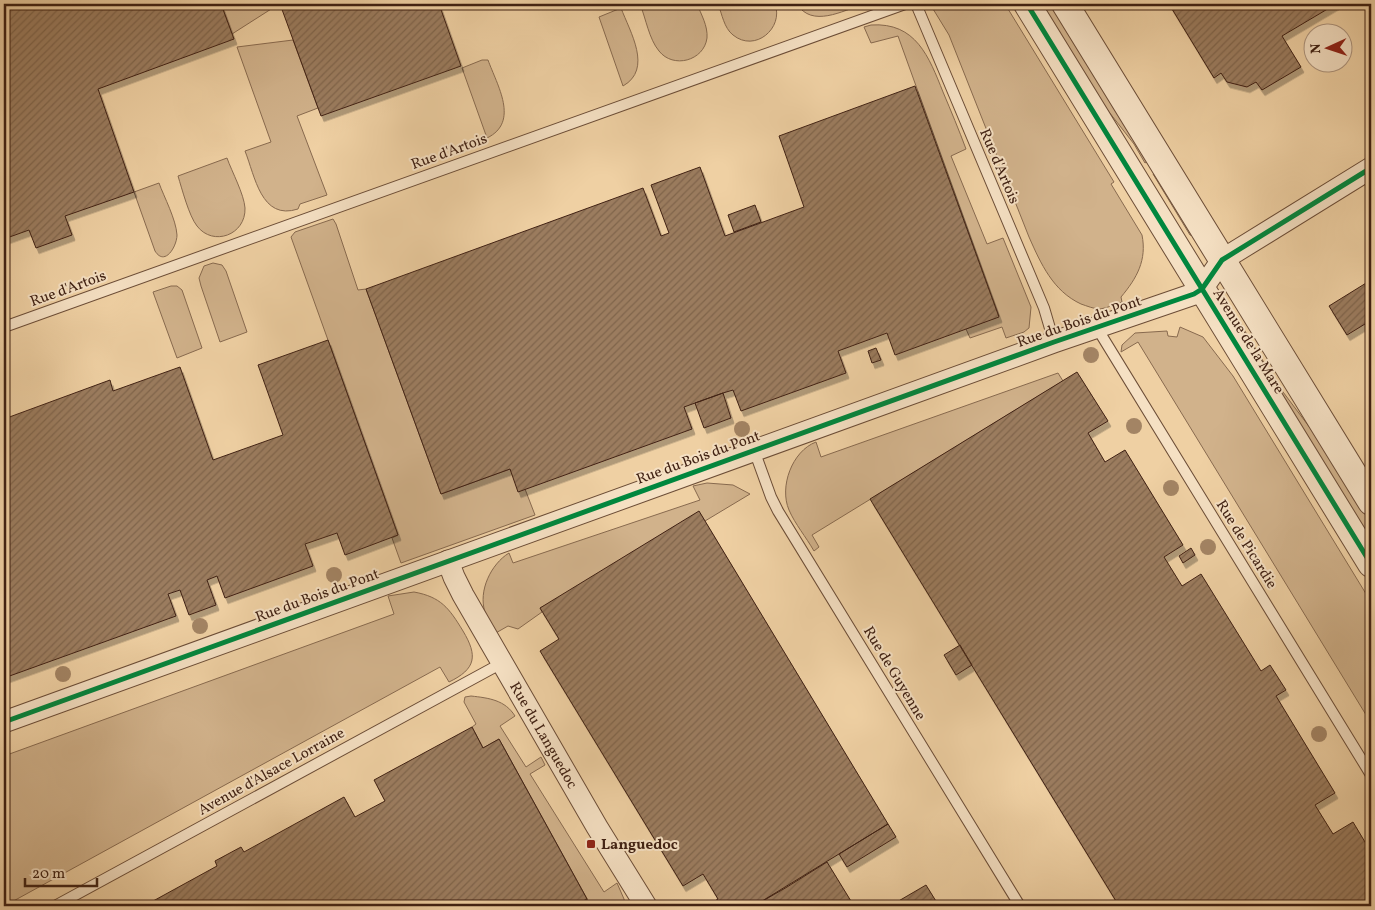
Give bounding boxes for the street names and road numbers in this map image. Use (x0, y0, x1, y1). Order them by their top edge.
street label: Rue d'Artois (973, 126, 1024, 207)
street label: Rue d'Artois (409, 129, 491, 176)
street label: Rue d'Artois (28, 266, 110, 313)
street label: Avenue de la Mare (1207, 285, 1289, 398)
street label: Rue du Bois du Pont (1014, 291, 1145, 354)
street label: Rue du Bois du Pont (634, 426, 763, 491)
street label: Rue de Picardie (1210, 496, 1281, 593)
street label: Rue du Bois du Pont (253, 564, 382, 629)
street label: Rue de Guyenne (857, 623, 930, 725)
street label: Rue du Languedoc (503, 679, 582, 793)
street label: Avenue d'Alsace Lorraine (195, 723, 349, 821)

